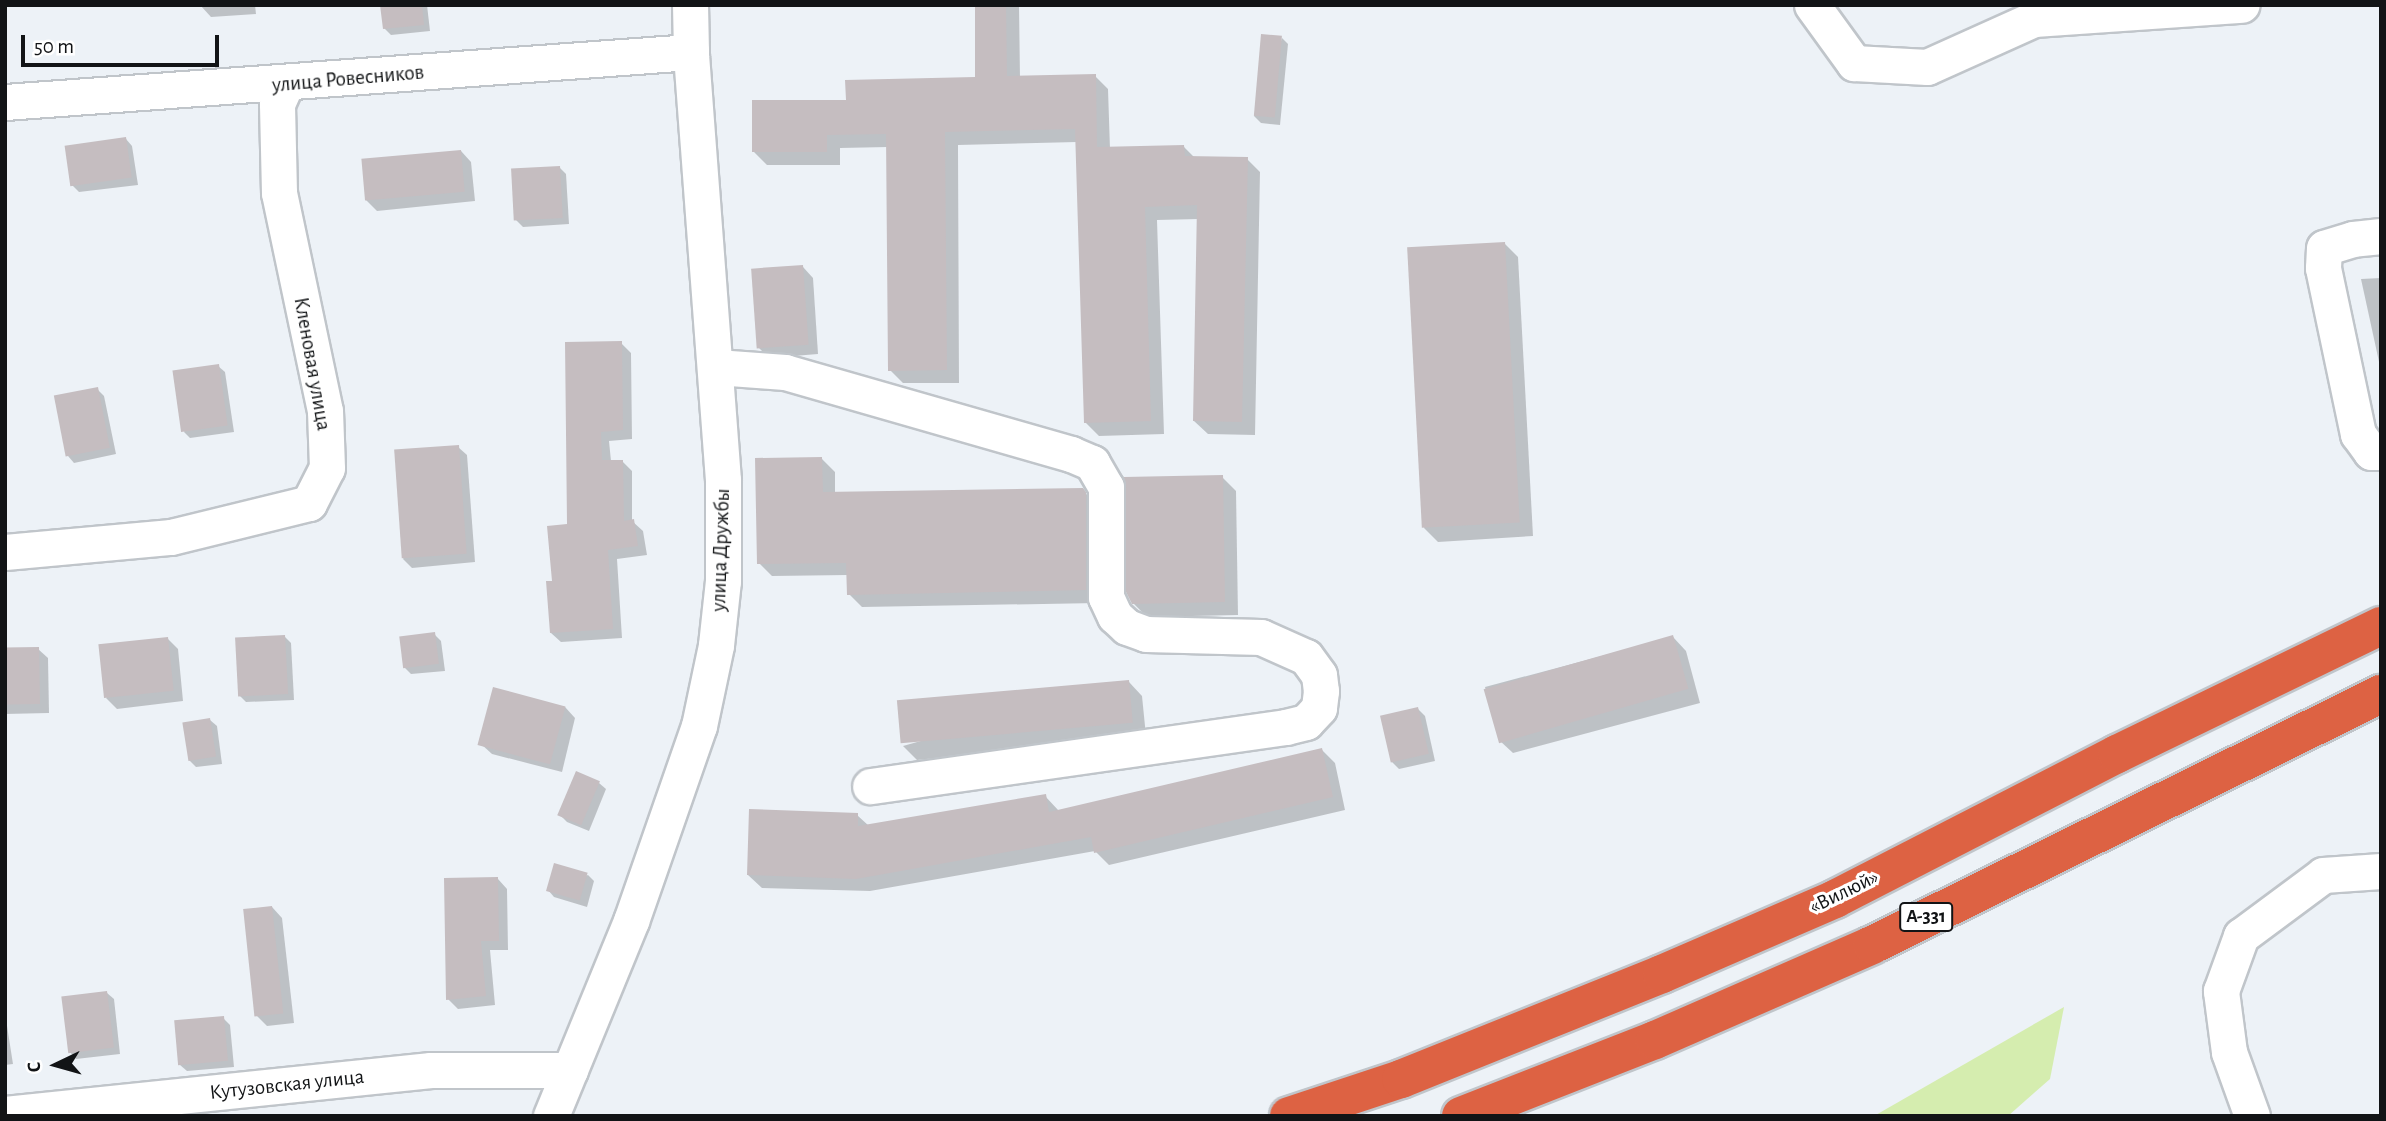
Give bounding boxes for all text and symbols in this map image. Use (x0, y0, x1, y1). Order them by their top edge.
scale bar (24, 21, 222, 65)
text: 50 m (34, 36, 74, 57)
street label: улица Ровесников (271, 60, 425, 98)
street label: Кленовая улица (288, 295, 336, 433)
street label: улица Дружбы (706, 488, 736, 612)
street label: «Вилюй» (1805, 864, 1883, 920)
road number: А-331 (1898, 902, 1954, 932)
north arrow (21, 1030, 91, 1100)
text: С (25, 1061, 45, 1073)
street label: Кутузовская улица (208, 1064, 366, 1106)

